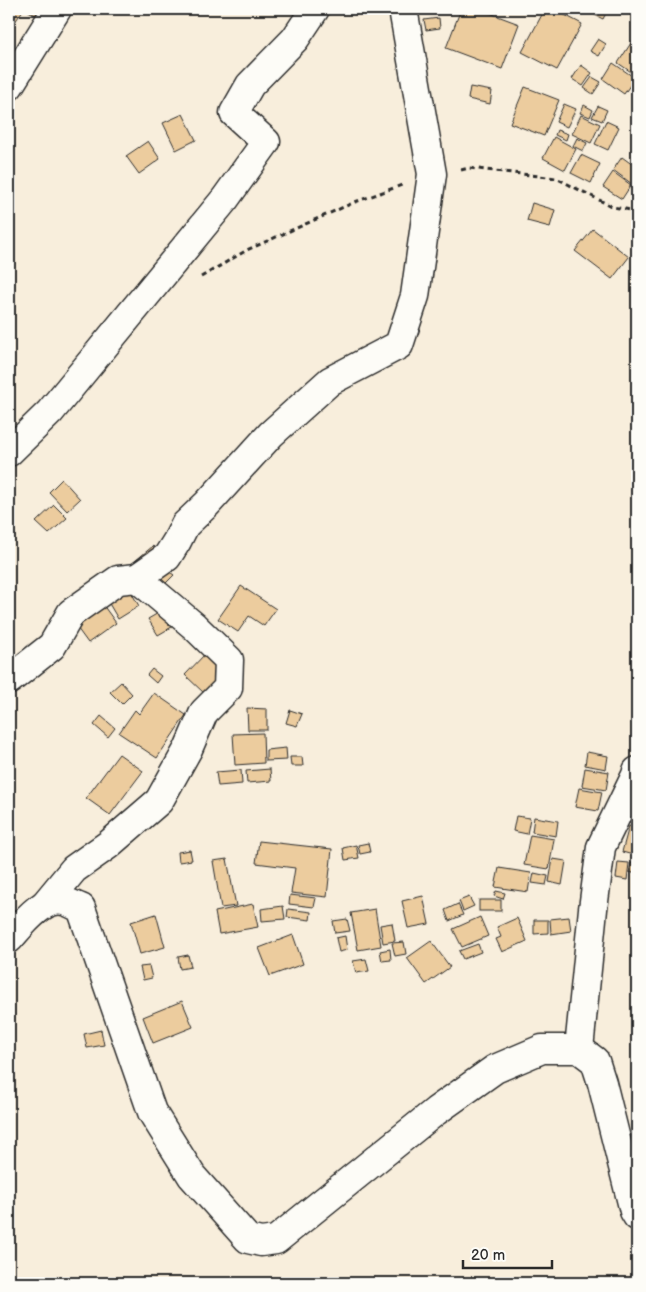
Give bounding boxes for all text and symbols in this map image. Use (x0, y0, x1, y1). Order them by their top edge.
scale bar (463, 1237, 552, 1269)
text: 20 m (471, 1246, 505, 1265)

